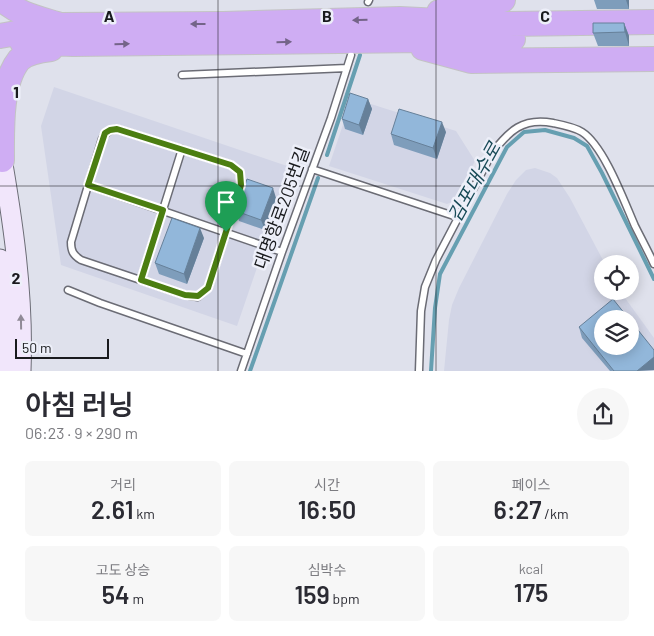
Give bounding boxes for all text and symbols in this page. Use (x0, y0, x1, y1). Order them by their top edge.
text: A (104, 6, 115, 25)
text: B (322, 6, 332, 25)
text: C (540, 6, 550, 25)
one-way arrow (352, 16, 368, 24)
one-way arrow (190, 20, 206, 28)
one-way arrow (276, 38, 292, 46)
one-way arrow (114, 40, 130, 48)
text: 1 (13, 82, 19, 101)
water label: 김포대수로 (442, 137, 506, 226)
street label: 대명항로205번길 (249, 144, 313, 272)
pin (205, 181, 247, 232)
icon: arrive (212, 188, 240, 216)
map controls (594, 255, 639, 355)
button: locate (594, 255, 639, 300)
text: 2 (12, 268, 21, 287)
button: layers (594, 310, 639, 355)
one-way arrow (16, 314, 24, 330)
scale bar (15, 336, 109, 359)
text: 50 m (22, 339, 51, 356)
text: 아침 러닝 (25, 387, 134, 421)
button: share (577, 388, 629, 440)
text: 06:23 · 9 × 290 m (25, 423, 138, 442)
text: 거리 (110, 476, 136, 493)
text: 시간 (314, 476, 340, 493)
text: 페이스 (512, 476, 550, 493)
text: 2.61 (91, 494, 133, 524)
text: 16:50 (298, 494, 356, 524)
text: 6:27 (493, 494, 542, 524)
text: km (133, 505, 155, 522)
text: /km (542, 505, 569, 522)
text: kcal (519, 560, 543, 577)
text: 고도 상승 (96, 561, 150, 578)
text: 심박수 (308, 561, 346, 578)
text: 175 (514, 577, 548, 607)
text: 54 (102, 579, 130, 609)
text: 159 (294, 579, 330, 609)
text: m (130, 590, 144, 607)
text: bpm (330, 590, 360, 607)

